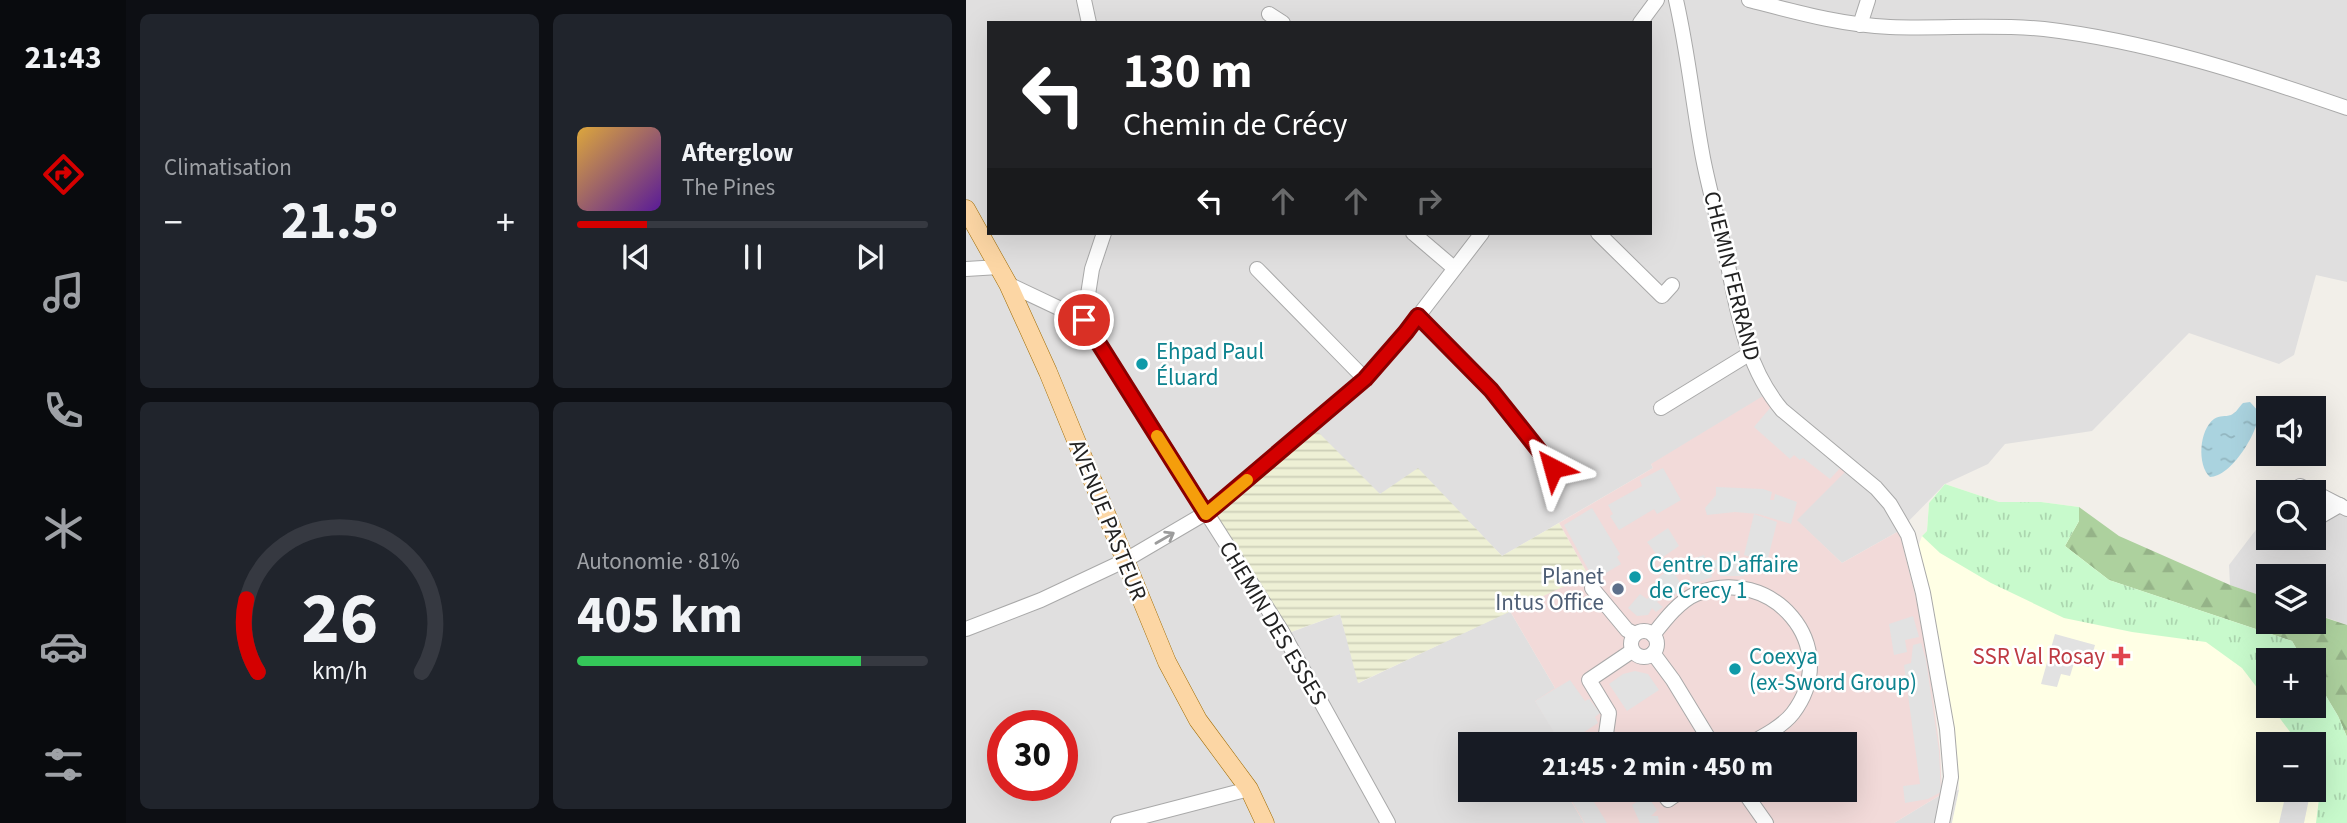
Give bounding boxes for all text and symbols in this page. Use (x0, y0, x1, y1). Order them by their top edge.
text: 21:43 (24, 35, 102, 81)
text: 130 m (1123, 37, 1252, 107)
icon: left (1008, 49, 1099, 140)
text: Chemin de Crécy (1123, 102, 1348, 148)
text: Afterglow (682, 134, 793, 171)
icon: directions (39, 150, 88, 199)
text: Climatisation (164, 151, 292, 184)
text: The Pines (682, 171, 775, 204)
icon: left (1191, 182, 1229, 220)
icon: ahead (1264, 182, 1302, 220)
icon: ahead (1337, 182, 1375, 220)
icon: right (1410, 182, 1448, 220)
text: 21.5° (281, 185, 398, 259)
street label: CHEMIN FERRAND (1695, 188, 1769, 364)
text: − (164, 196, 183, 250)
text: + (496, 196, 515, 250)
icon: previous (617, 238, 655, 276)
icon: pause (734, 238, 772, 276)
icon: next (851, 238, 889, 276)
icon: music (39, 268, 88, 317)
pin (1054, 290, 1114, 350)
icon: arrive (1065, 301, 1103, 339)
place label: Ehpad Paul Éluard (1156, 335, 1264, 394)
marker: Ehpad Paul Éluard (1134, 356, 1150, 372)
icon: phone (39, 386, 88, 435)
map controls (2256, 396, 2326, 802)
button: sound (2256, 396, 2326, 466)
position arrow (1516, 431, 1590, 505)
street label: AVENUE PASTEUR (1061, 434, 1155, 606)
button: search (2256, 480, 2326, 550)
icon: climate (39, 504, 88, 553)
one-way arrow (1155, 530, 1175, 544)
street label: CHEMIN DES ESSES (1211, 535, 1335, 711)
text: Autonomie · 81% (577, 545, 740, 578)
place label: Centre D'affaire de Crecy 1 (1649, 548, 1798, 607)
place label: Planet Intus Office (1495, 560, 1604, 619)
button: layers (2256, 564, 2326, 634)
text: 26 (301, 567, 378, 671)
marker: Centre D'affaire de Crecy 1 (1627, 569, 1643, 585)
text: 405 km (577, 579, 743, 653)
marker: Planet Intus Office (1610, 581, 1626, 597)
icon: car (39, 622, 88, 671)
place label: Coexya (ex-Sword Group) (1749, 640, 1917, 699)
place label: SSR Val Rosay (1972, 640, 2105, 673)
marker: SSR Val Rosay (2111, 646, 2131, 666)
button: + (2256, 648, 2326, 718)
text: km/h (312, 652, 367, 688)
marker: Coexya (ex-Sword Group) (1727, 661, 1743, 677)
speed limit sign: 30 (987, 710, 1078, 801)
button: − (2256, 732, 2326, 802)
icon: filters (39, 740, 88, 789)
text: 21:45 · 2 min · 450 m (1542, 748, 1773, 785)

